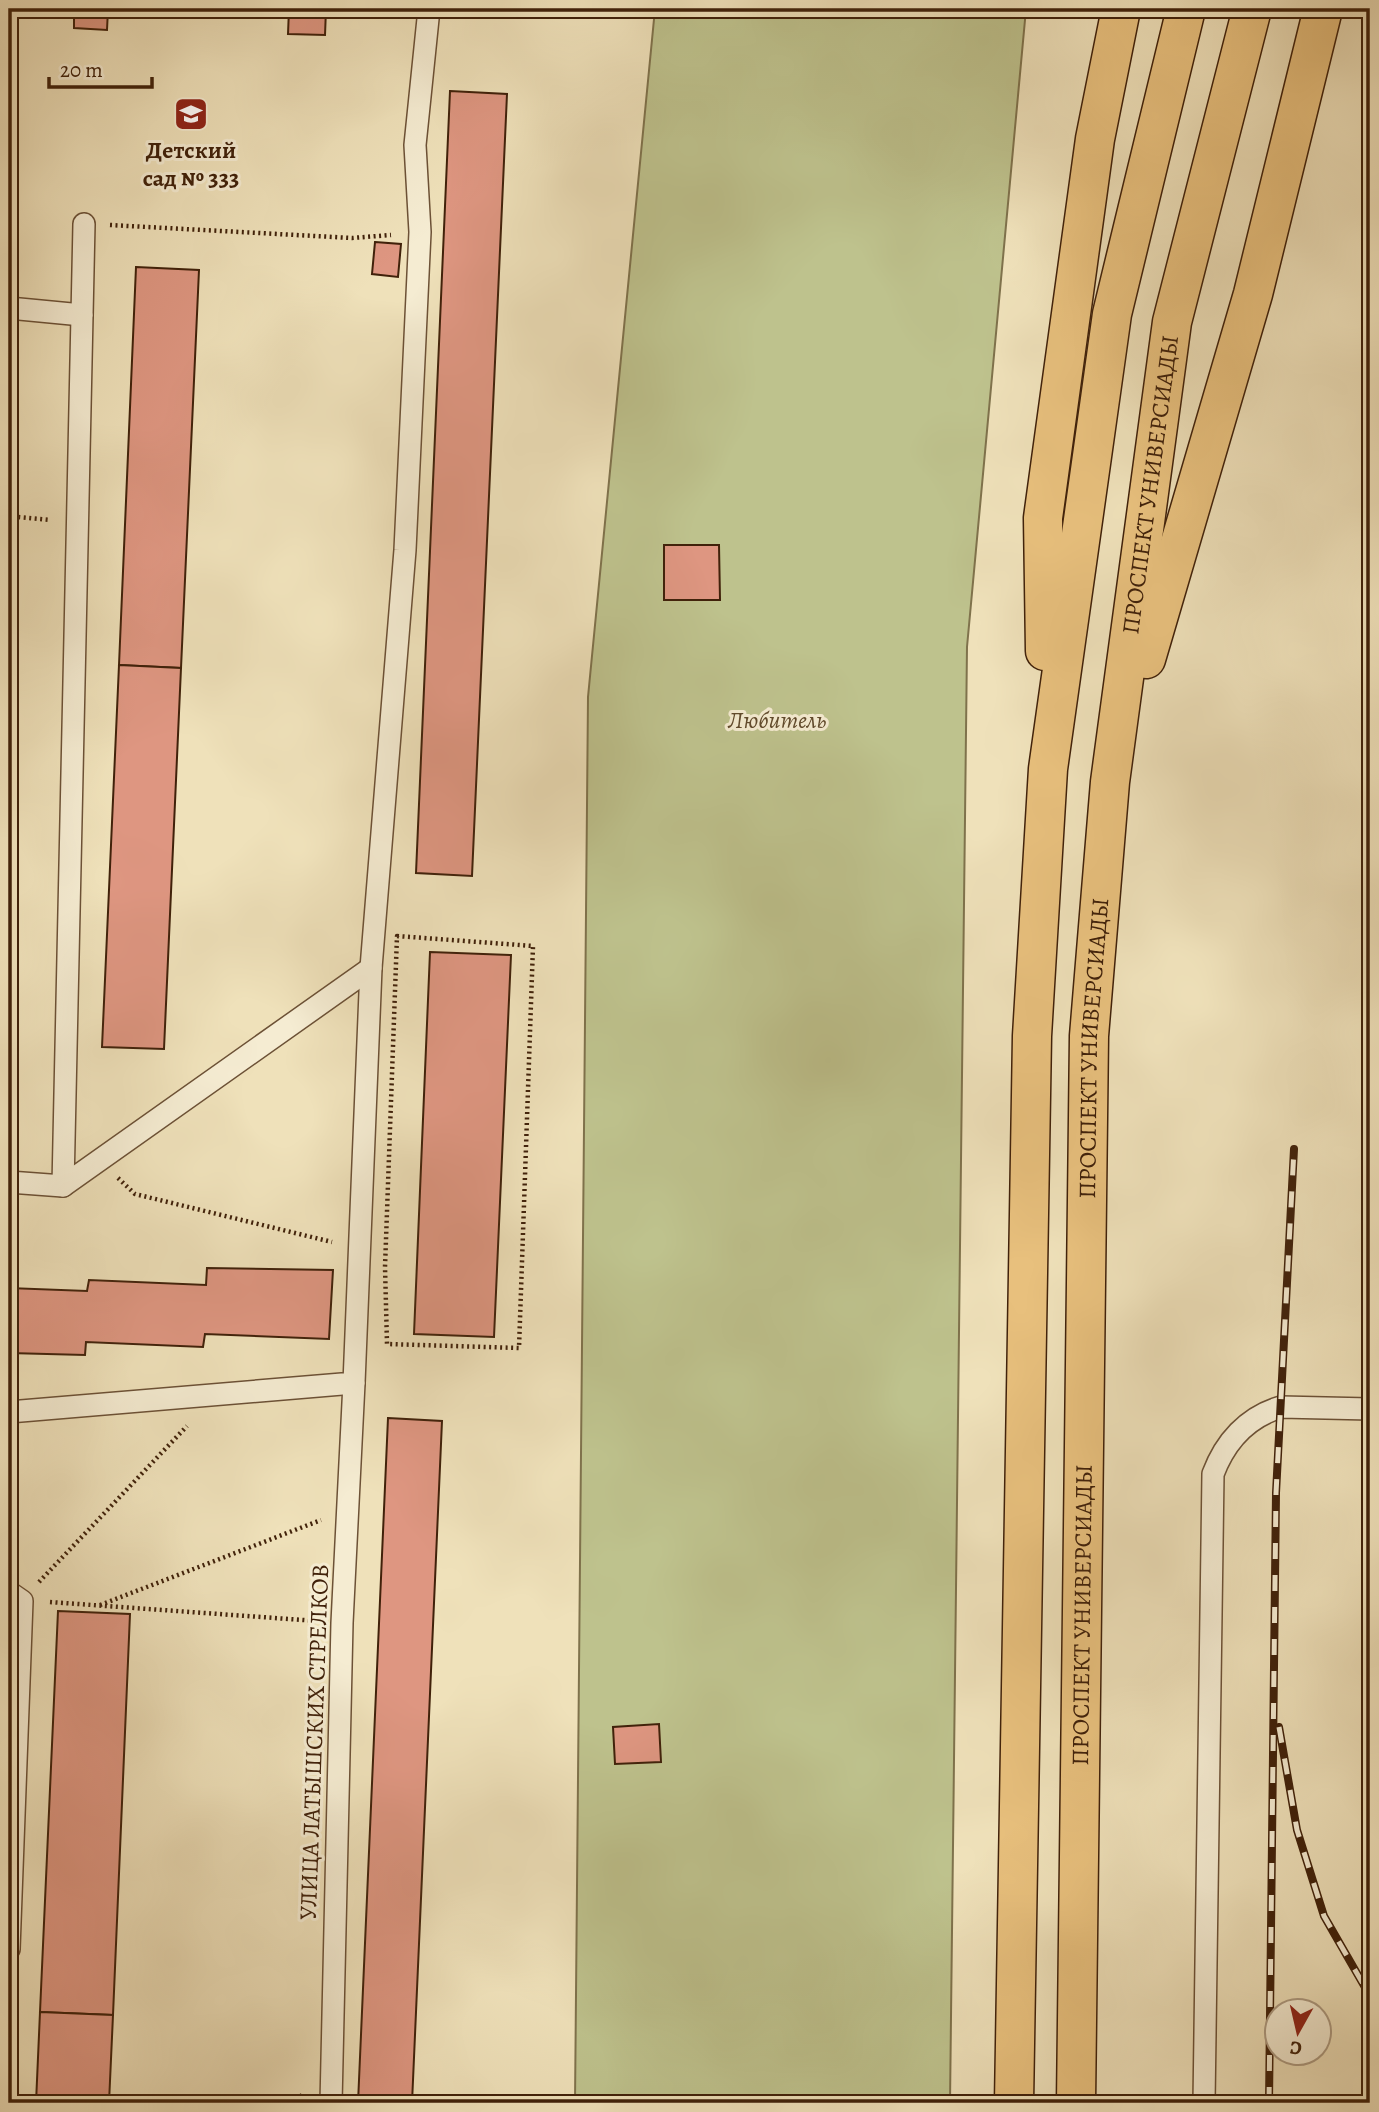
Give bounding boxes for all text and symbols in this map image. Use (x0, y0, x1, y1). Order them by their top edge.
scale bar (49, 46, 152, 90)
text: 20 m (60, 56, 103, 84)
school or university icon: Детский сад № 333 (172, 95, 210, 133)
place label: Детский сад № 333 (143, 134, 239, 194)
street label: ПРОСПЕКТ УНИВЕРСИАДЫ (1114, 333, 1186, 636)
park label: Любитель (727, 704, 826, 736)
street label: ПРОСПЕКТ УНИВЕРСИАДЫ (1071, 897, 1116, 1199)
street label: ПРОСПЕКТ УНИВЕРСИАДЫ (1064, 1464, 1100, 1766)
street label: УЛИЦА ЛАТЫШСКИХ СТРЕЛКОВ (292, 1564, 336, 1920)
north arrow (1264, 1996, 1334, 2066)
text: С (1288, 2034, 1303, 2062)

